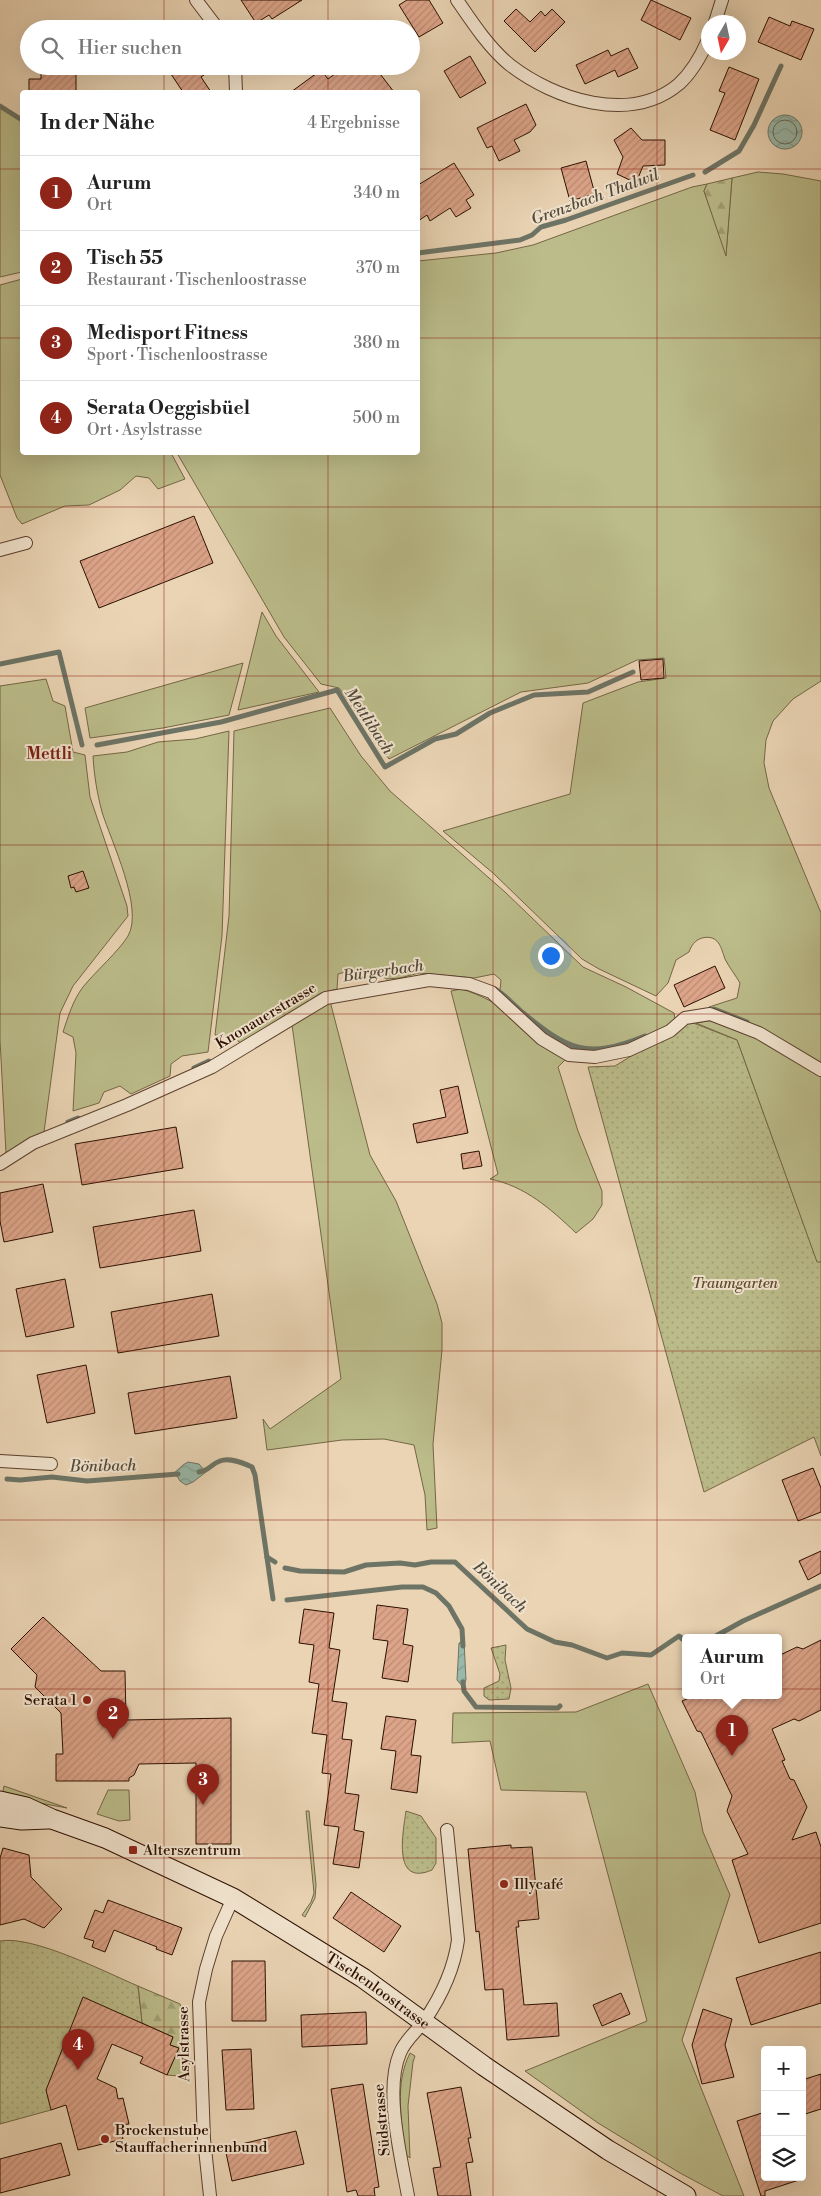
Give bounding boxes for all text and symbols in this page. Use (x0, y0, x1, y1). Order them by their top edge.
north arrow (701, 15, 746, 60)
search box (20, 20, 420, 75)
icon: search (38, 34, 66, 62)
text: Hier suchen (78, 36, 182, 60)
text: In der Nähe (40, 110, 155, 136)
text: 4 Ergebnisse (307, 113, 400, 133)
water label: Grenzbach Thalwil (528, 164, 663, 229)
text: Aurum (87, 171, 151, 195)
text: 1 (52, 183, 60, 203)
text: 340 m (353, 183, 400, 203)
text: Ort (87, 195, 113, 215)
text: Tisch 55 (87, 246, 163, 270)
text: 2 (51, 258, 61, 278)
text: 370 m (356, 258, 400, 278)
text: Restaurant · Tischenloostrasse (87, 270, 307, 290)
text: Medisport Fitness (87, 321, 248, 345)
text: 3 (51, 333, 61, 353)
text: 380 m (353, 333, 400, 353)
text: Sport · Tischenloostrasse (87, 345, 268, 365)
text: Serata Oeggisbüel (87, 396, 250, 420)
text: 4 (51, 408, 61, 428)
text: 500 m (353, 408, 400, 428)
text: Ort · Asylstrasse (87, 420, 202, 440)
water label: Mettlibach (340, 684, 398, 758)
district label: Mettli (26, 744, 72, 764)
your location (538, 943, 564, 969)
water label: Bürgerbach (340, 955, 425, 987)
street label: Knonauerstrasse (212, 978, 320, 1054)
park label: Traumgarten (692, 1274, 779, 1293)
water label: Bönibach (69, 1455, 137, 1477)
water label: Bönibach (468, 1556, 531, 1617)
popup (682, 1634, 782, 1699)
text: Aurum (700, 1645, 764, 1669)
text: Ort (700, 1669, 725, 1689)
place label: Serata 1 (24, 1691, 78, 1710)
marker: Serata 1 (81, 1694, 93, 1706)
pin: 2 (97, 1698, 129, 1739)
pin: 1 (716, 1715, 748, 1756)
pin: 3 (187, 1764, 219, 1805)
place label: Alterszentrum (142, 1841, 241, 1860)
marker: Alterszentrum (127, 1844, 139, 1856)
place label: Illycafé (514, 1875, 563, 1894)
marker: Illycafé (498, 1878, 510, 1890)
street label: Tischenloostrasse (322, 1948, 434, 2033)
street label: Asylstrasse (174, 2006, 194, 2083)
pin: 4 (62, 2029, 94, 2070)
map controls (761, 2046, 806, 2181)
button: + (761, 2046, 806, 2091)
street label: Südstrasse (369, 2083, 395, 2157)
button: − (761, 2091, 806, 2136)
place label: Brockenstube Stauffacherinnenbund (114, 2121, 268, 2157)
marker: Brockenstube Stauffacherinnenbund (99, 2133, 111, 2145)
button: layers (761, 2136, 806, 2181)

